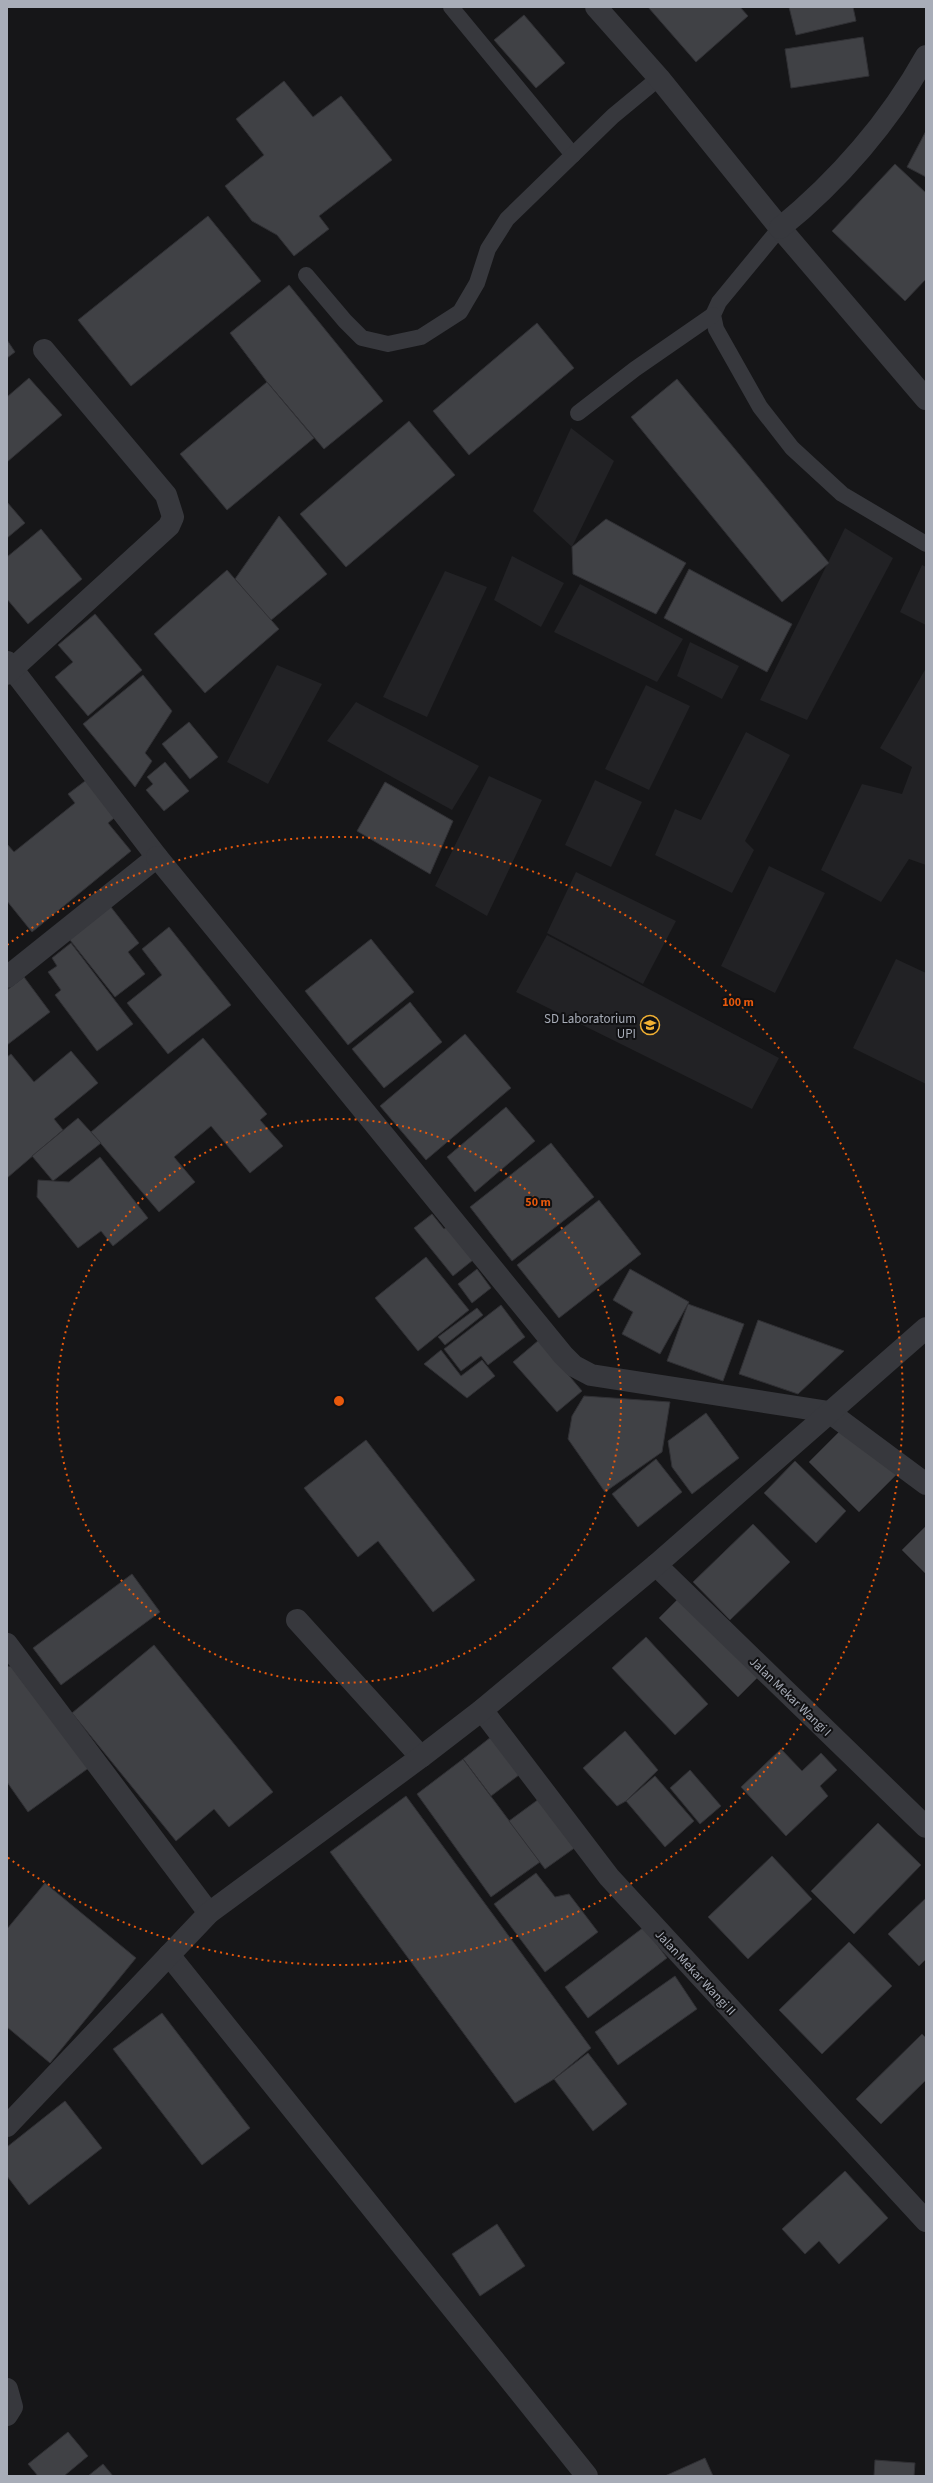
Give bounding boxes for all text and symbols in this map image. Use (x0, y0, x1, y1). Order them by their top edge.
text: 100 m (722, 994, 754, 1011)
place label: SD Laboratorium UPI (544, 1010, 636, 1043)
school or university icon: SD Laboratorium UPI (639, 1014, 661, 1036)
text: 50 m (525, 1194, 551, 1211)
centre of rings (332, 1394, 346, 1408)
street label: Jalan Mekar Wangi I (745, 1653, 835, 1741)
street label: Jalan Mekar Wangi II (651, 1926, 740, 2019)

